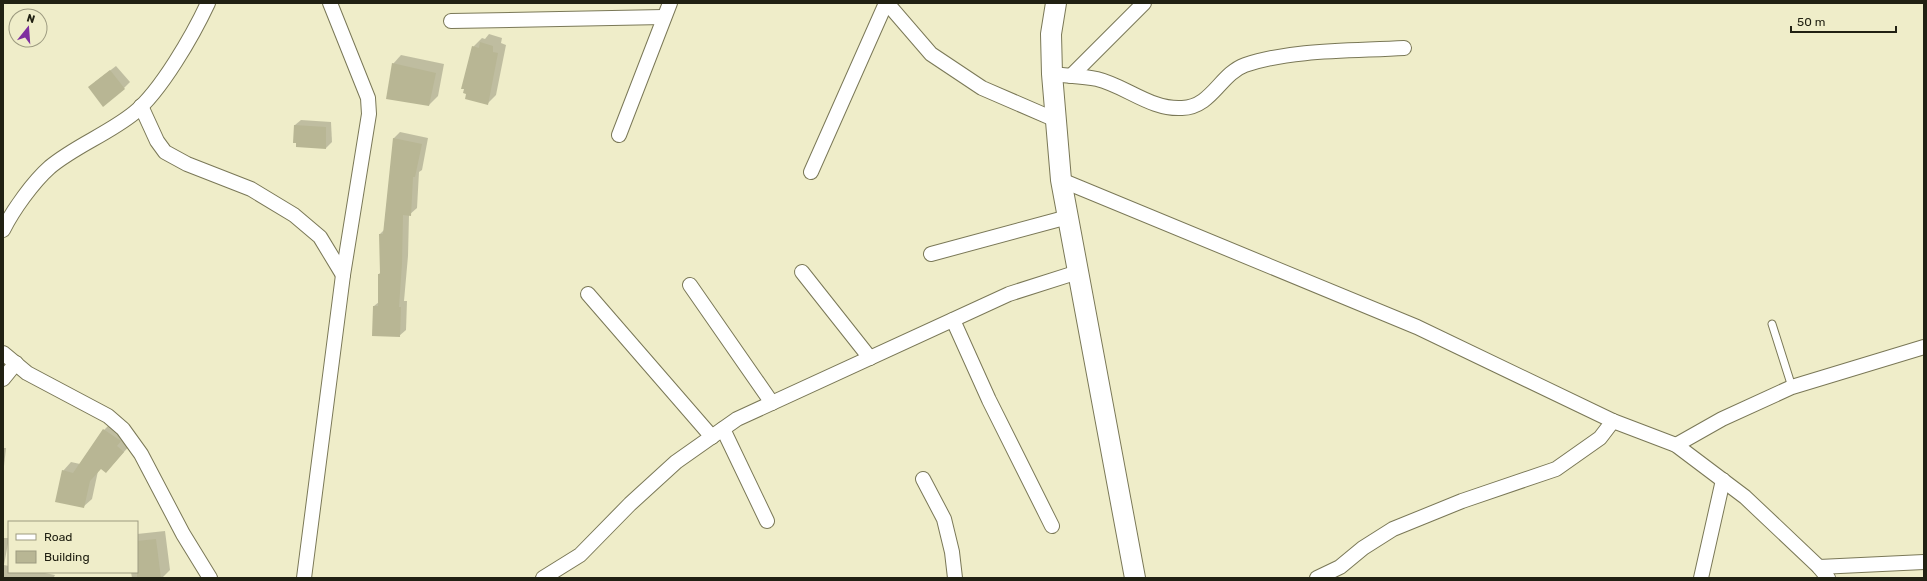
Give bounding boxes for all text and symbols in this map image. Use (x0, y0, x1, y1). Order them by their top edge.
north arrow (8, 8, 48, 48)
scale bar (1791, 8, 1896, 34)
text: N (25, 12, 37, 26)
text: 50 m (1797, 15, 1825, 29)
legend (8, 521, 138, 573)
text: Road (44, 530, 72, 544)
text: Building (44, 550, 90, 564)

